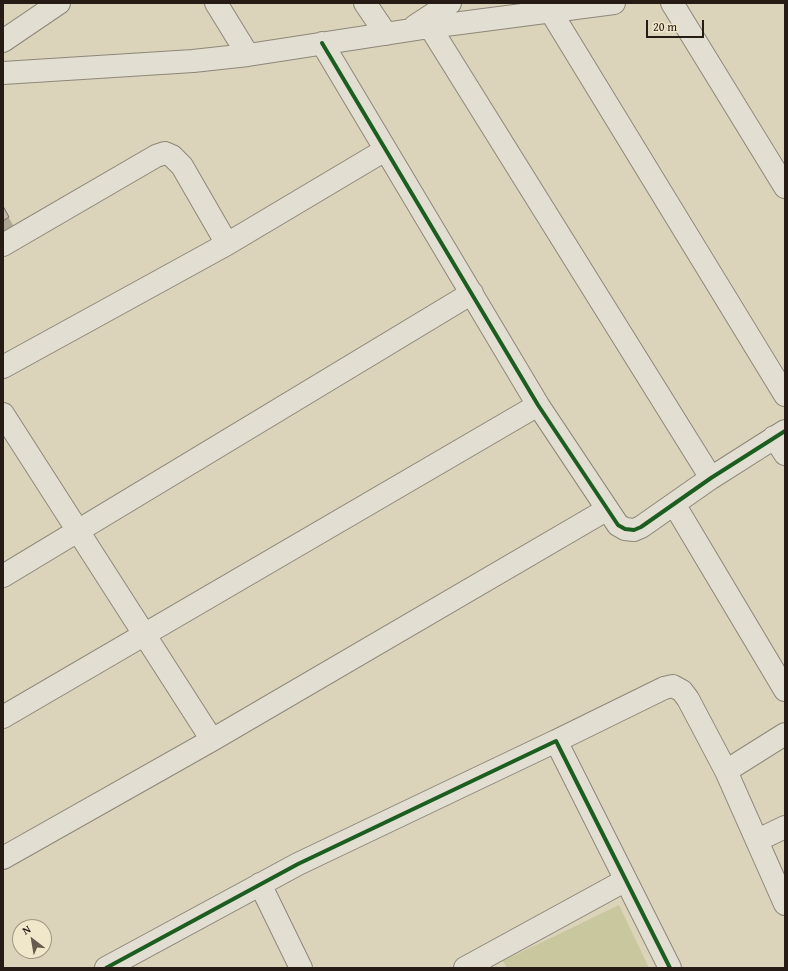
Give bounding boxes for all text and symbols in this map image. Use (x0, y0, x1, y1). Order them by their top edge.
scale bar (648, 12, 706, 38)
text: 20 m (653, 18, 677, 35)
north arrow (12, 919, 52, 959)
text: N (19, 921, 34, 938)

